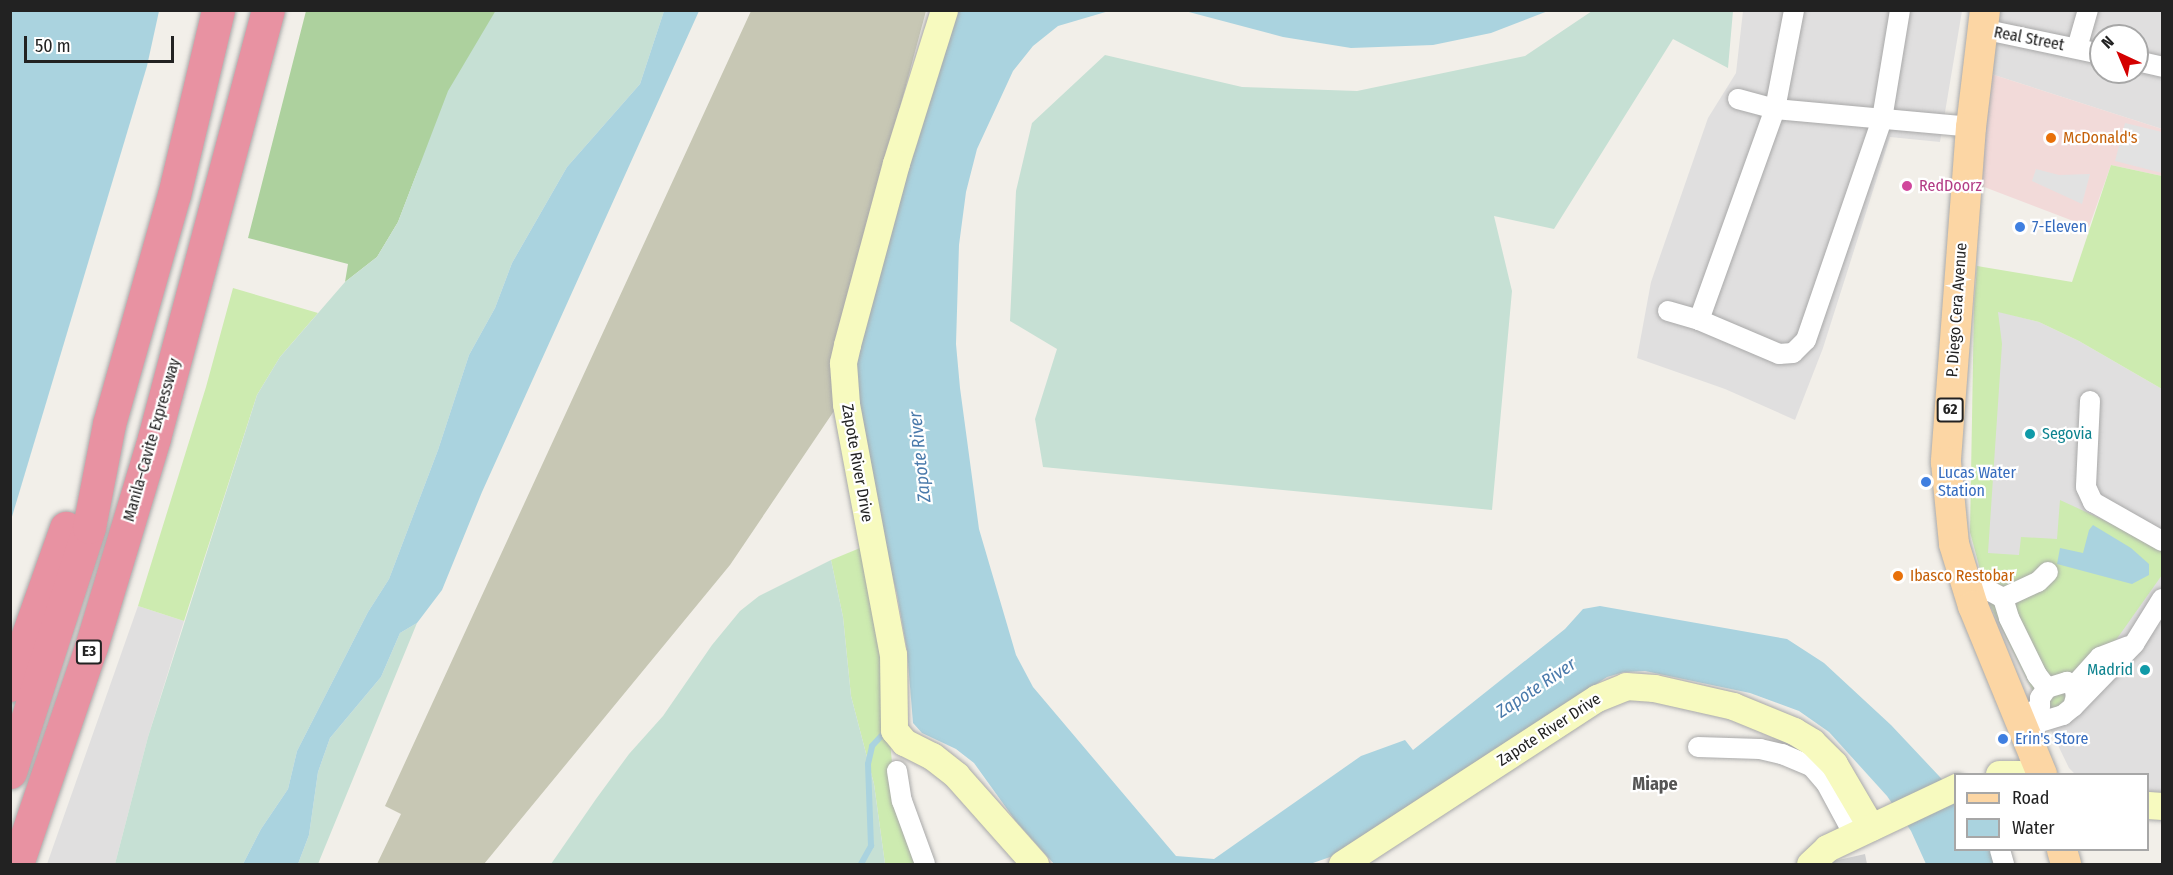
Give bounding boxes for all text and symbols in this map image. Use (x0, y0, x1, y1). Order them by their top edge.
street label: Real Street (1992, 23, 2066, 55)
scale bar (27, 24, 177, 62)
north arrow (2089, 24, 2149, 84)
text: N (2097, 32, 2118, 52)
text: 50 m (35, 35, 71, 57)
place label: McDonald's (2063, 128, 2138, 148)
marker: McDonald's (2044, 131, 2058, 145)
place label: RedDoorz (1919, 176, 1982, 196)
marker: RedDoorz (1900, 179, 1914, 193)
place label: 7-Eleven (2032, 217, 2087, 237)
marker: 7-Eleven (2013, 220, 2027, 234)
street label: P. Diego Cera Avenue (1943, 242, 1971, 378)
street label: Manila–Cavite Expressway (119, 356, 185, 524)
road number: 62 (1936, 398, 1964, 422)
street label: Zapote River Drive (837, 402, 877, 524)
water label: Zapote River (904, 410, 936, 504)
place label: Segovia (2042, 424, 2092, 444)
marker: Segovia (2023, 427, 2037, 441)
place label: Lucas Water Station (1938, 463, 2016, 501)
marker: Lucas Water Station (1919, 475, 1933, 489)
place label: Ibasco Restobar (1910, 566, 2014, 586)
marker: Ibasco Restobar (1891, 569, 1905, 583)
road number: E3 (76, 640, 103, 664)
water label: Zapote River (1492, 653, 1580, 723)
place label: Madrid (2087, 660, 2133, 680)
marker: Madrid (2138, 663, 2152, 677)
street label: Zapote River Drive (1494, 689, 1604, 771)
place label: Erin's Store (2015, 729, 2088, 749)
marker: Erin's Store (1996, 732, 2010, 746)
district label: Miape (1632, 773, 1678, 795)
legend (1954, 773, 2149, 851)
text: Road (2012, 787, 2049, 809)
text: Water (2012, 817, 2055, 839)

